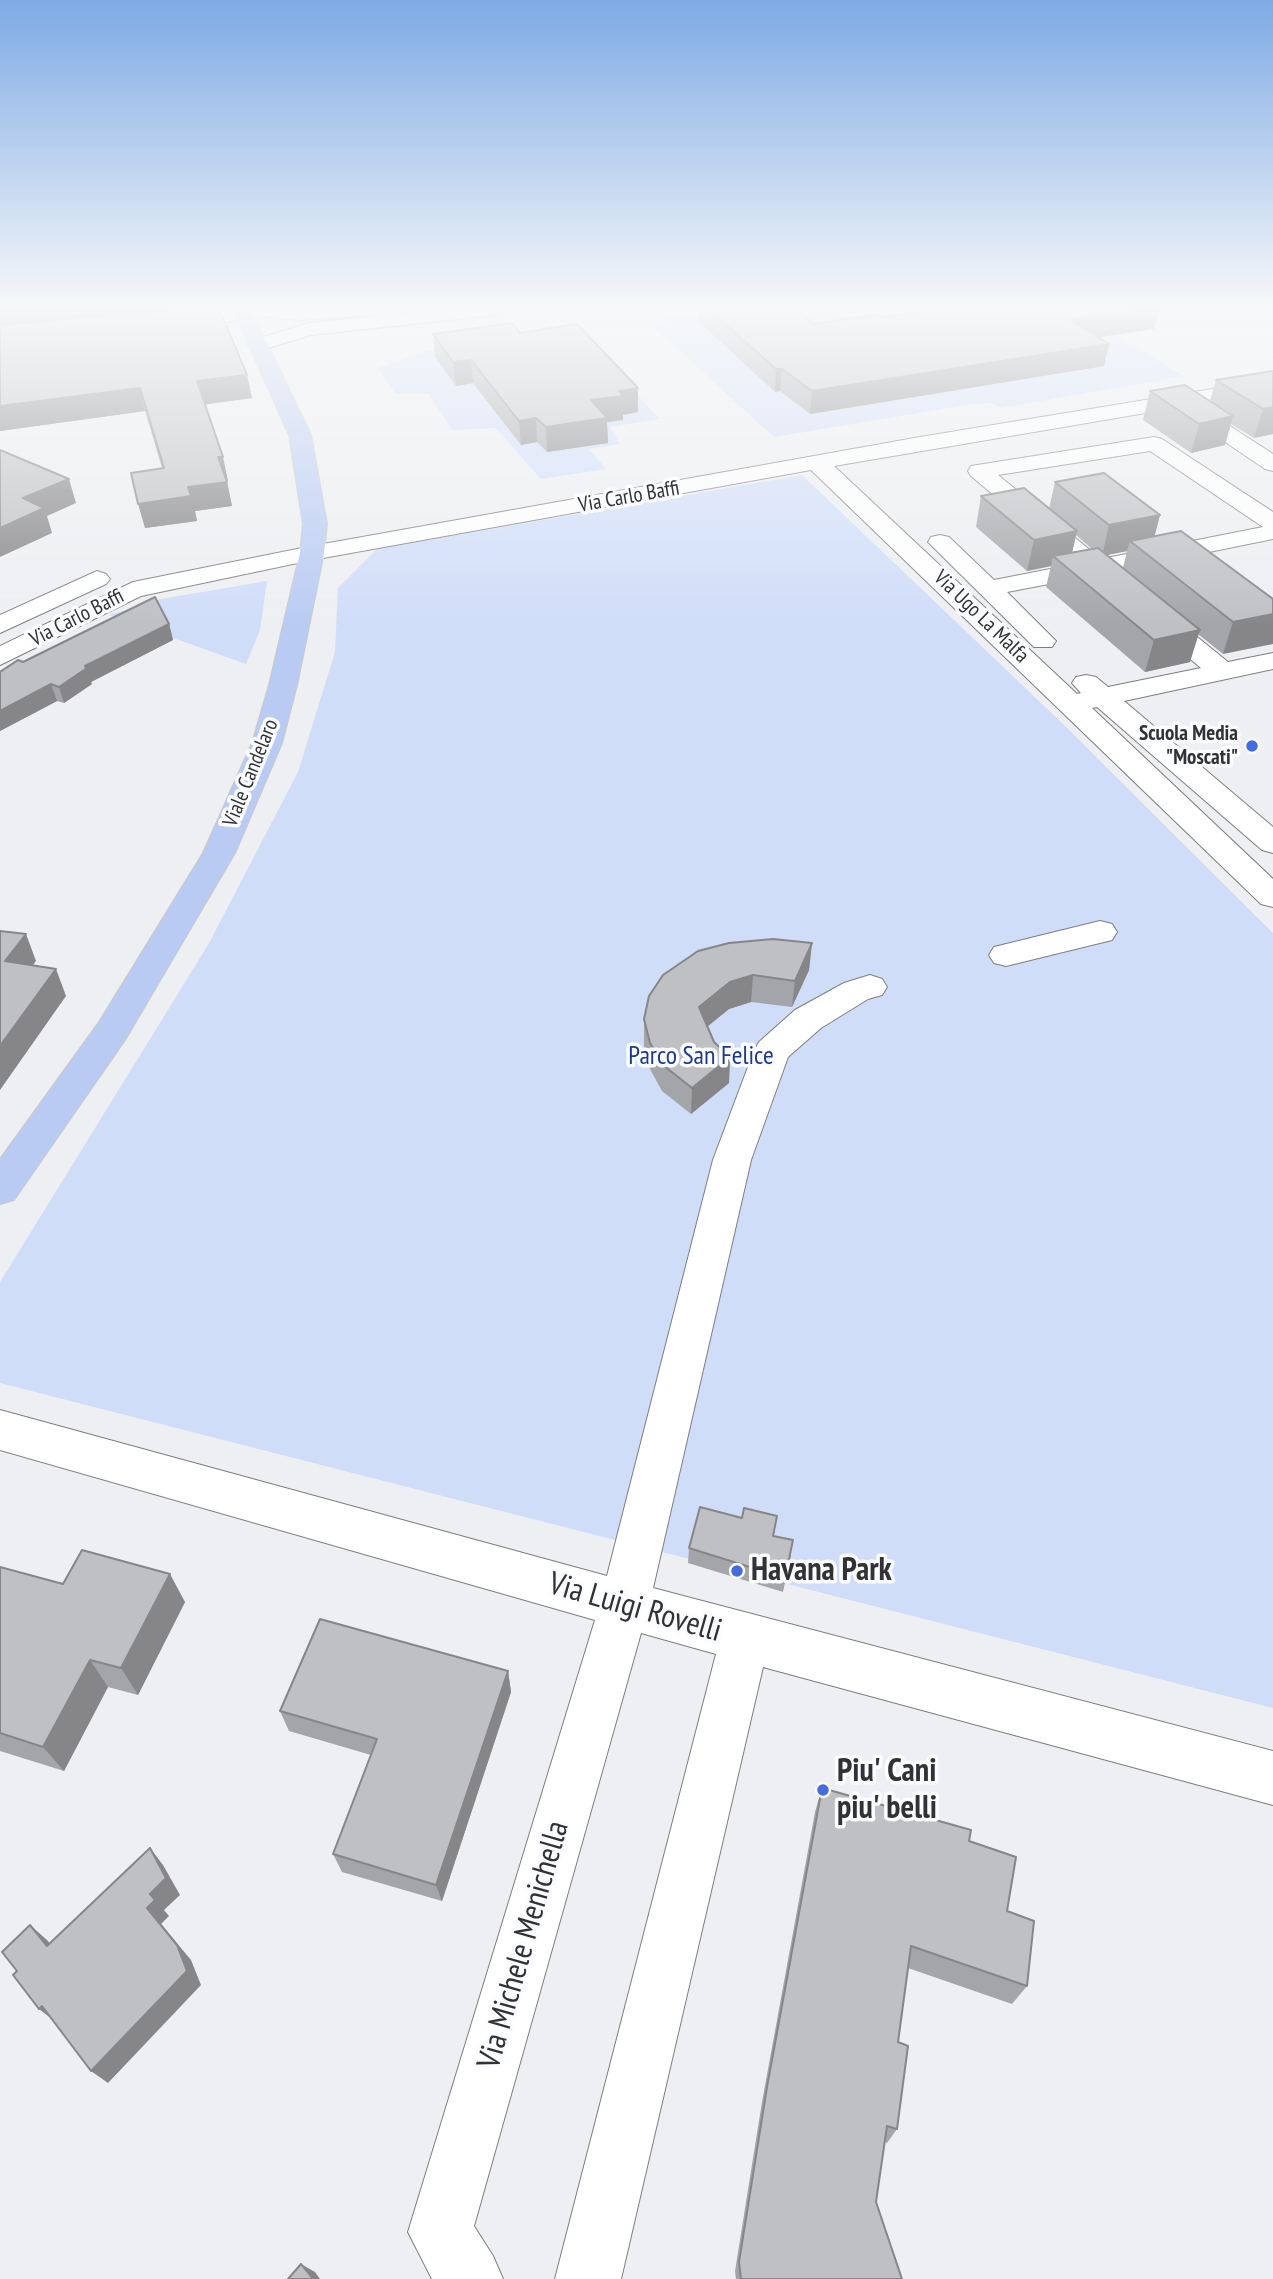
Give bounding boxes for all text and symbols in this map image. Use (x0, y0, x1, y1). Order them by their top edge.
street label: Via Carlo Baffi (577, 476, 681, 518)
street label: Via Ugo La Malfa (928, 565, 1034, 669)
street label: Via Carlo Baffi (26, 584, 128, 652)
street label: Viale Candelaro (218, 716, 284, 830)
place label: Scuola Media "Moscati" (1139, 721, 1238, 771)
marker: Scuola Media "Moscati" (1244, 738, 1260, 754)
park label: Parco San Felice (628, 1041, 774, 1073)
place label: Havana Park (751, 1552, 892, 1590)
marker: Havana Park (729, 1563, 745, 1579)
street label: Via Luigi Rovelli (544, 1565, 726, 1651)
place label: Piu' Cani piu' belli (837, 1753, 937, 1828)
marker: Piu' Cani piu' belli (815, 1782, 831, 1798)
street label: Via Michele Menichella (470, 1817, 578, 2073)

